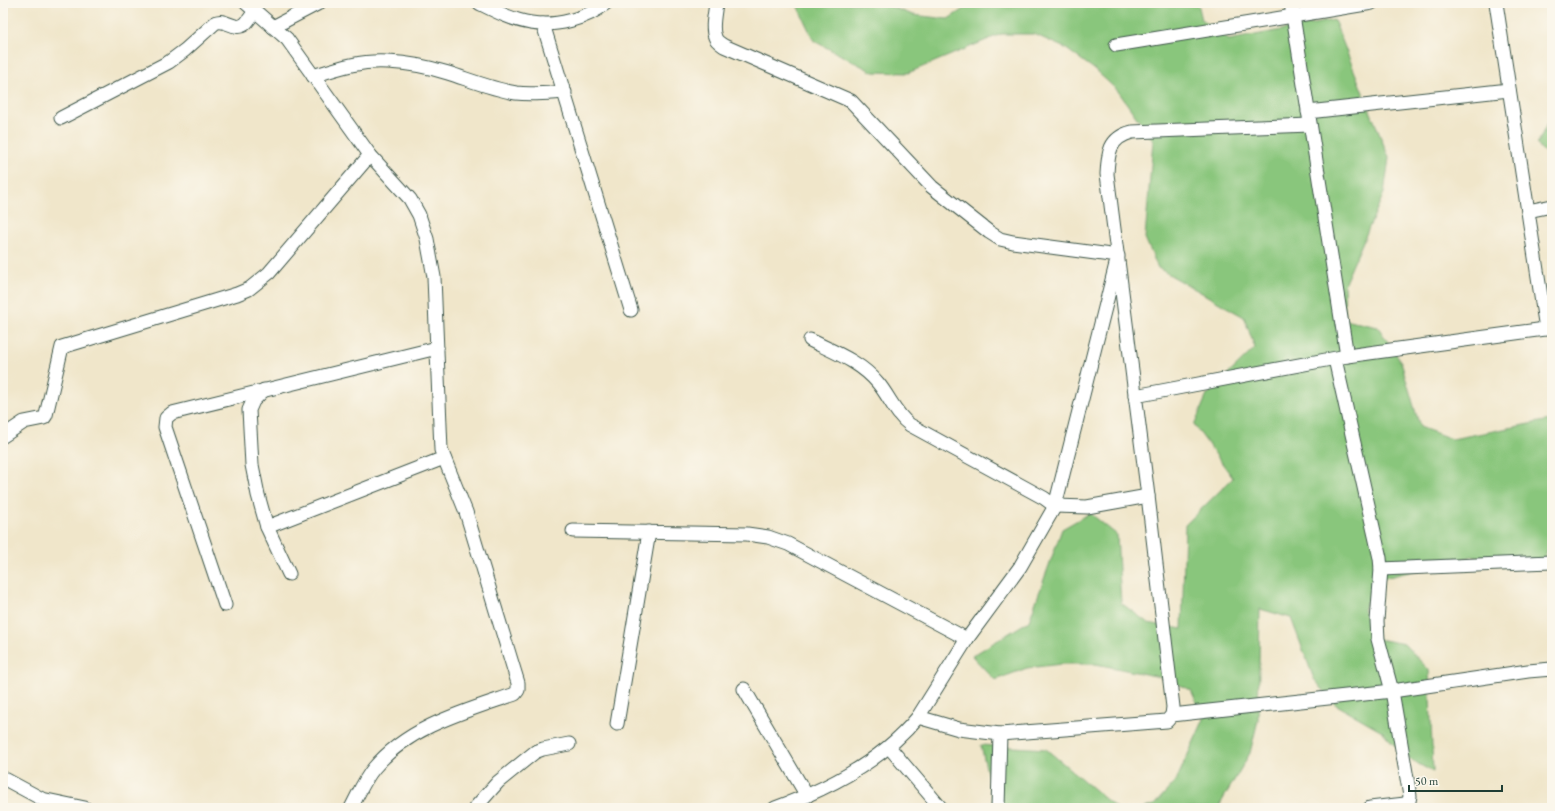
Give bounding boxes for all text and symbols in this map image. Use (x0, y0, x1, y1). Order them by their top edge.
scale bar (1409, 767, 1502, 793)
text: 50 m (1415, 773, 1439, 789)

